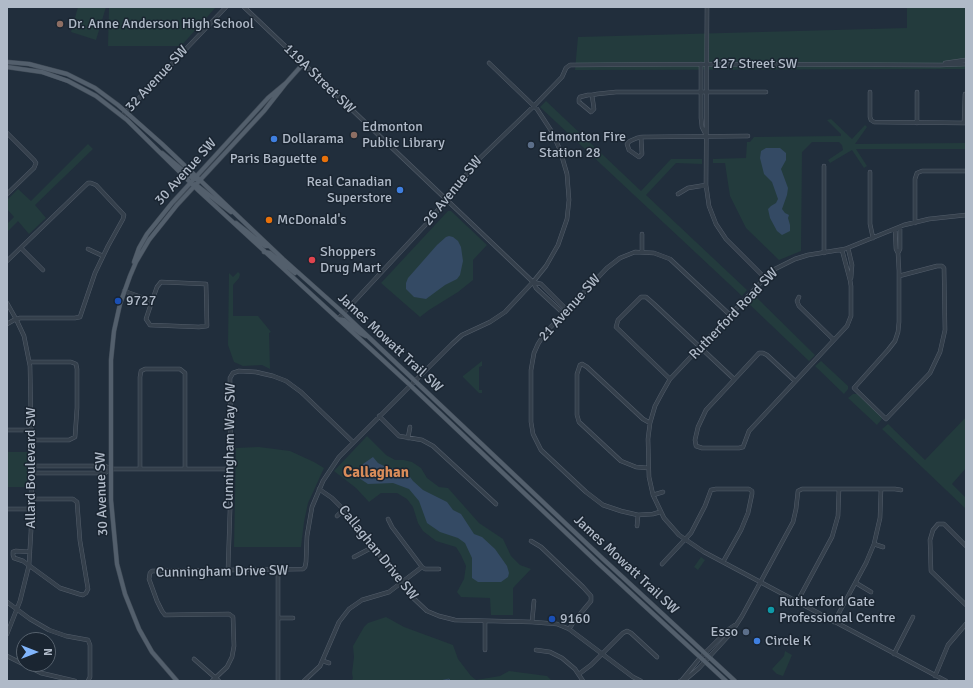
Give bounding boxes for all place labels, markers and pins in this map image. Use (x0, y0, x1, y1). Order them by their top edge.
place label: Dr. Anne Anderson High School (68, 16, 254, 32)
marker: Dr. Anne Anderson High School (55, 19, 65, 29)
place label: Edmonton Public Library (362, 119, 445, 152)
place label: Edmonton Fire Station 28 (539, 129, 626, 162)
marker: Edmonton Public Library (349, 130, 359, 140)
place label: Dollarama (282, 131, 344, 147)
marker: Dollarama (269, 134, 279, 144)
marker: Edmonton Fire Station 28 (526, 140, 536, 150)
place label: Paris Baguette (230, 151, 317, 167)
marker: Paris Baguette (320, 154, 330, 164)
place label: Real Canadian Superstore (306, 174, 392, 206)
marker: Real Canadian Superstore (395, 185, 405, 195)
place label: McDonald's (277, 212, 346, 228)
marker: McDonald's (264, 215, 274, 225)
place label: Shoppers Drug Mart (320, 244, 381, 276)
marker: Shoppers Drug Mart (307, 255, 317, 265)
place label: 9727 (126, 293, 156, 309)
marker: 9727 (113, 296, 123, 306)
place label: Rutherford Gate Professional Centre (779, 594, 895, 626)
marker: Rutherford Gate Professional Centre (766, 605, 776, 615)
place label: 9160 (560, 611, 590, 627)
marker: 9160 (547, 614, 557, 624)
place label: Esso (711, 624, 738, 640)
marker: Esso (741, 627, 751, 637)
place label: Circle K (765, 633, 811, 649)
marker: Circle K (752, 636, 762, 646)

